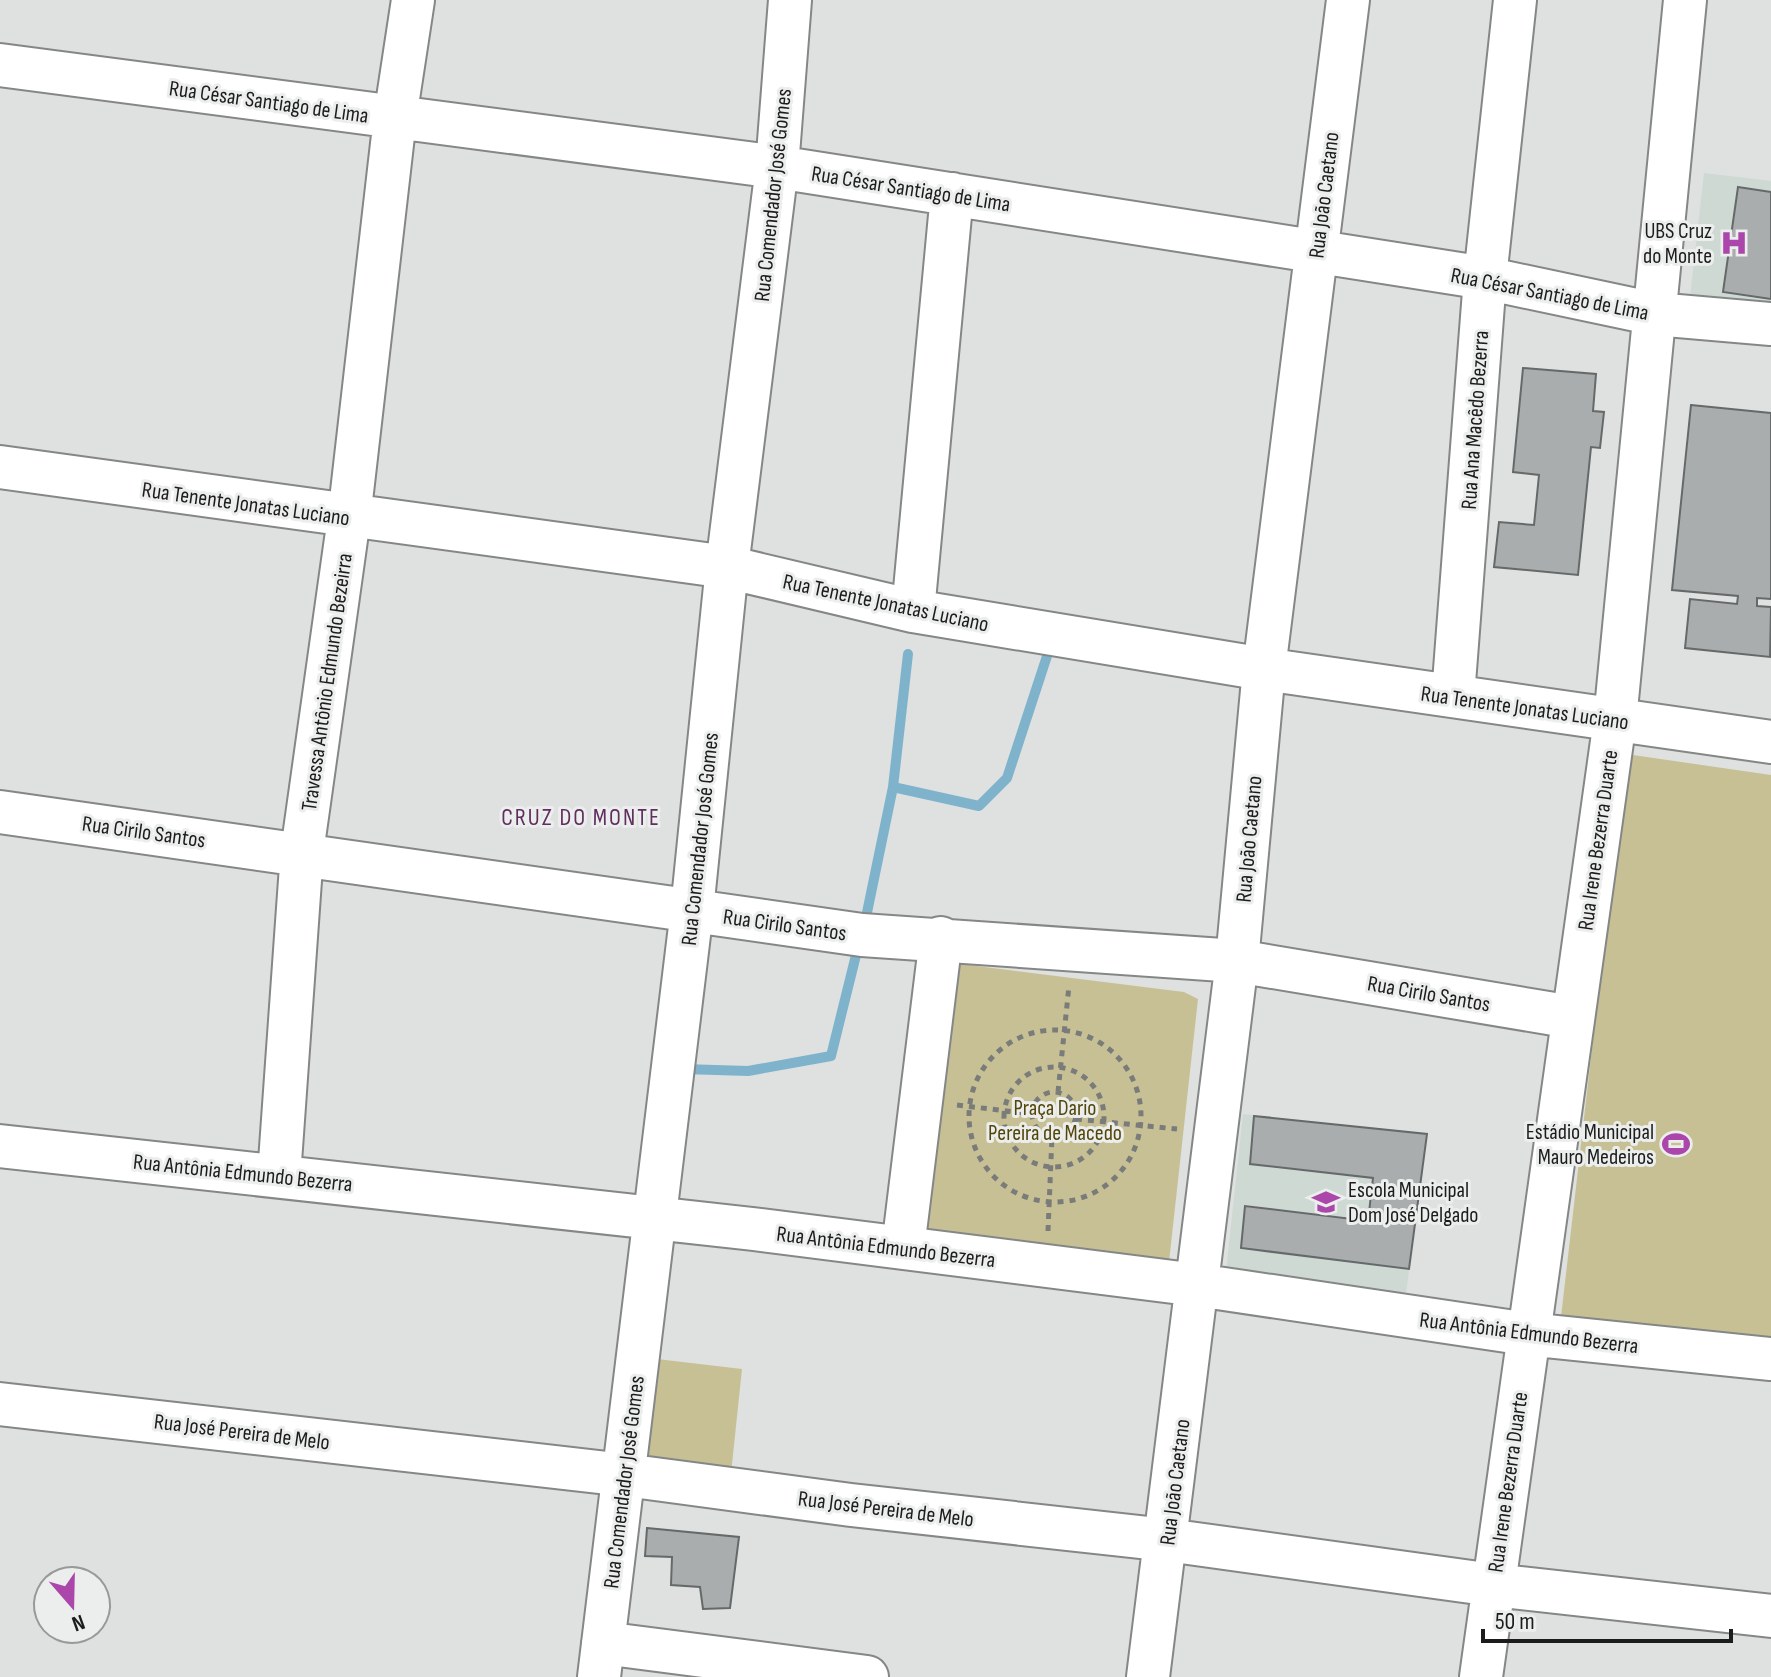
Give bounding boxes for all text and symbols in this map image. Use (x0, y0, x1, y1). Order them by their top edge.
street label: Rua César Santiago de Lima (167, 75, 370, 130)
street label: Rua Comendador José Gomes (749, 87, 798, 303)
street label: Rua João Caetano (1303, 130, 1346, 260)
street label: Rua César Santiago de Lima (809, 160, 1012, 219)
place label: UBS Cruz do Monte (1643, 218, 1712, 270)
hospital icon: UBS Cruz do Monte (1719, 228, 1749, 258)
street label: Rua César Santiago de Lima (1448, 262, 1651, 327)
street label: Rua Ana Macêdo Bezerra (1456, 330, 1495, 510)
street label: Rua Tenente Jonatas Luciano (140, 477, 351, 532)
street label: Travessa Antônio Edmundo Bezeirra (296, 552, 359, 813)
street label: Rua Tenente Jonatas Luciano (780, 568, 991, 638)
street label: Rua Tenente Jonatas Luciano (1419, 681, 1630, 736)
street label: Rua Comendador José Gomes (676, 731, 725, 947)
street label: Rua Irene Bezerra Duarte (1572, 748, 1625, 932)
street label: Rua João Caetano (1231, 775, 1268, 904)
district label: CRUZ DO MONTE (501, 803, 661, 832)
street label: Rua Cirilo Santos (80, 810, 207, 855)
street label: Rua Cirilo Santos (721, 903, 848, 948)
street label: Rua Cirilo Santos (1365, 970, 1492, 1019)
park label: Praça Dario Pereira de Macedo (988, 1095, 1122, 1147)
place label: Estádio Municipal Mauro Medeiros (1526, 1119, 1654, 1171)
sports icon: Estádio Municipal Mauro Medeiros (1661, 1129, 1691, 1159)
street label: Rua Antônia Edmundo Bezerra (132, 1149, 354, 1198)
place label: Escola Municipal Dom José Delgado (1348, 1177, 1478, 1229)
school or university icon: Escola Municipal Dom José Delgado (1311, 1187, 1341, 1217)
street label: Rua Antônia Edmundo Bezerra (775, 1221, 997, 1274)
street label: Rua Antônia Edmundo Bezerra (1418, 1307, 1640, 1360)
street label: Rua Comendador José Gomes (598, 1374, 651, 1590)
street label: Rua Irene Bezerra Duarte (1482, 1390, 1535, 1574)
street label: Rua José Pereira de Melo (152, 1408, 331, 1457)
street label: Rua João Caetano (1154, 1417, 1197, 1547)
street label: Rua José Pereira de Melo (796, 1485, 975, 1534)
north arrow (32, 1565, 112, 1645)
scale bar (1483, 1593, 1731, 1643)
text: 50 m (1495, 1607, 1535, 1636)
text: N (68, 1608, 88, 1637)

